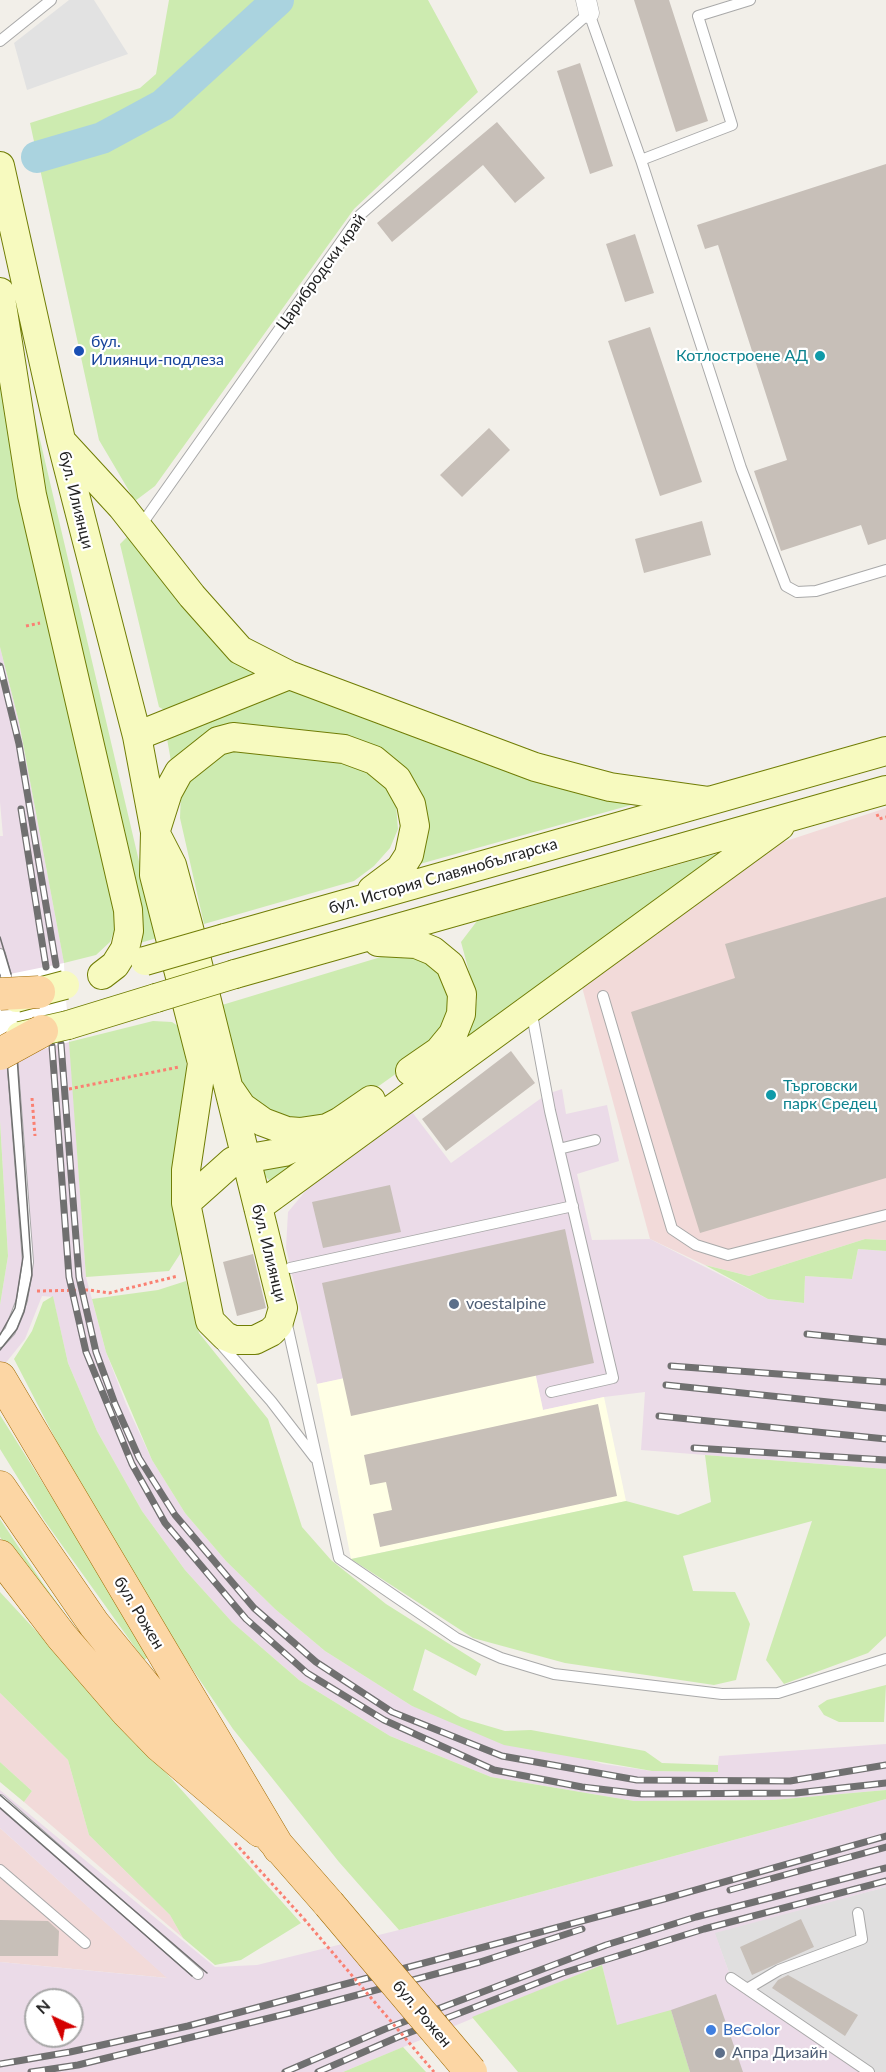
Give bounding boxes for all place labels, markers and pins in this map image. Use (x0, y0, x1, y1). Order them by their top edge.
place label: бул. Илиянци-подлеза (91, 332, 224, 370)
marker: бул. Илиянци-подлеза (72, 344, 86, 358)
place label: Котлостроене АД (676, 346, 808, 366)
marker: Котлостроене АД (813, 349, 827, 363)
place label: Търговски парк Средец (783, 1076, 877, 1114)
marker: Търговски парк Средец (764, 1088, 778, 1102)
place label: voestalpine (466, 1294, 546, 1314)
marker: voestalpine (447, 1297, 461, 1311)
place label: BeColor (723, 2020, 780, 2040)
marker: BeColor (704, 2023, 718, 2037)
place label: Апра Дизайн (732, 2043, 828, 2063)
marker: Апра Дизайн (713, 2046, 727, 2060)

